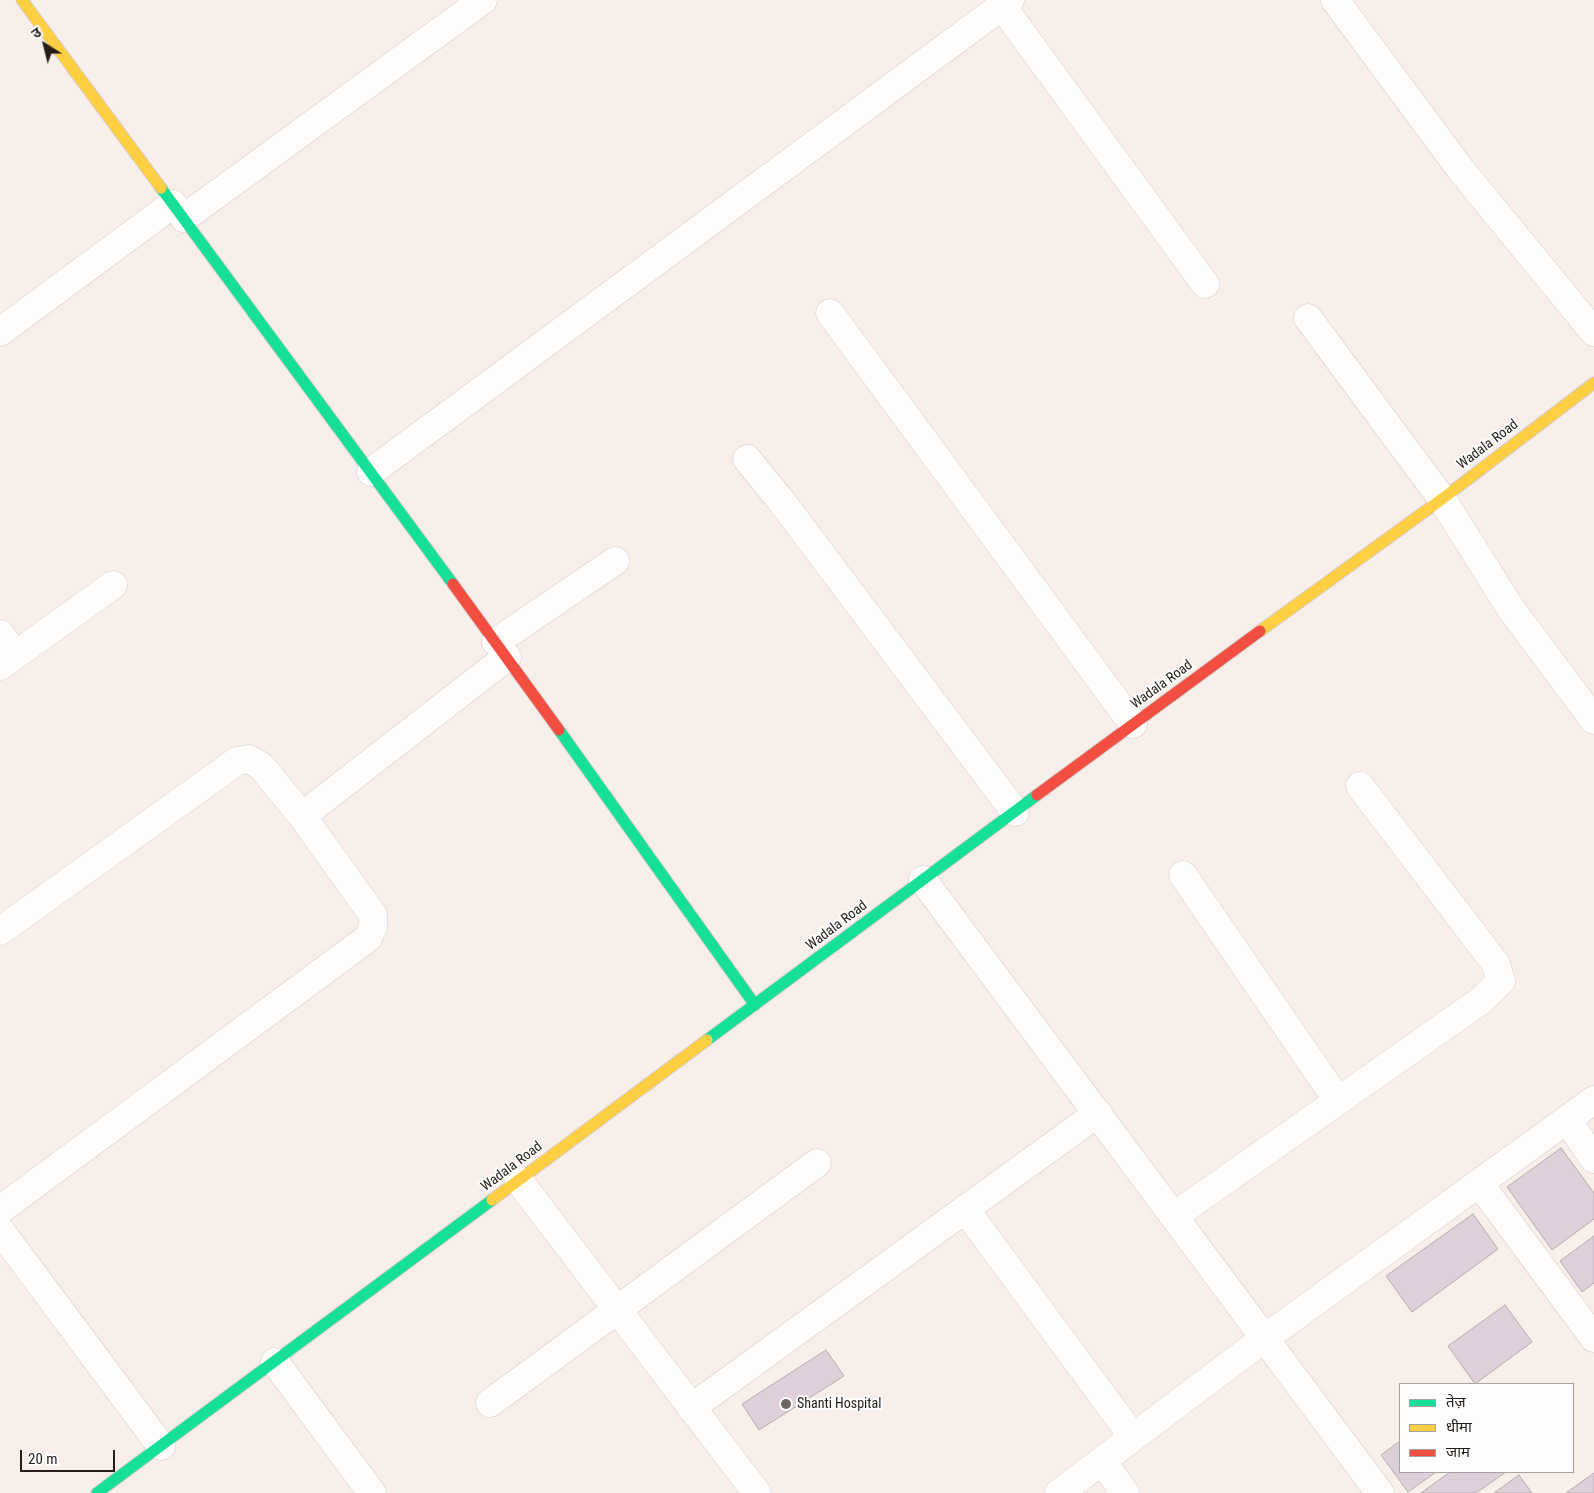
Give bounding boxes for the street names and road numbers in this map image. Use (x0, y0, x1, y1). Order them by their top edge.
street label: Wadala Road (1454, 417, 1522, 473)
street label: Wadala Road (1128, 657, 1196, 713)
street label: Wadala Road (803, 898, 871, 954)
street label: Wadala Road (478, 1139, 546, 1195)

